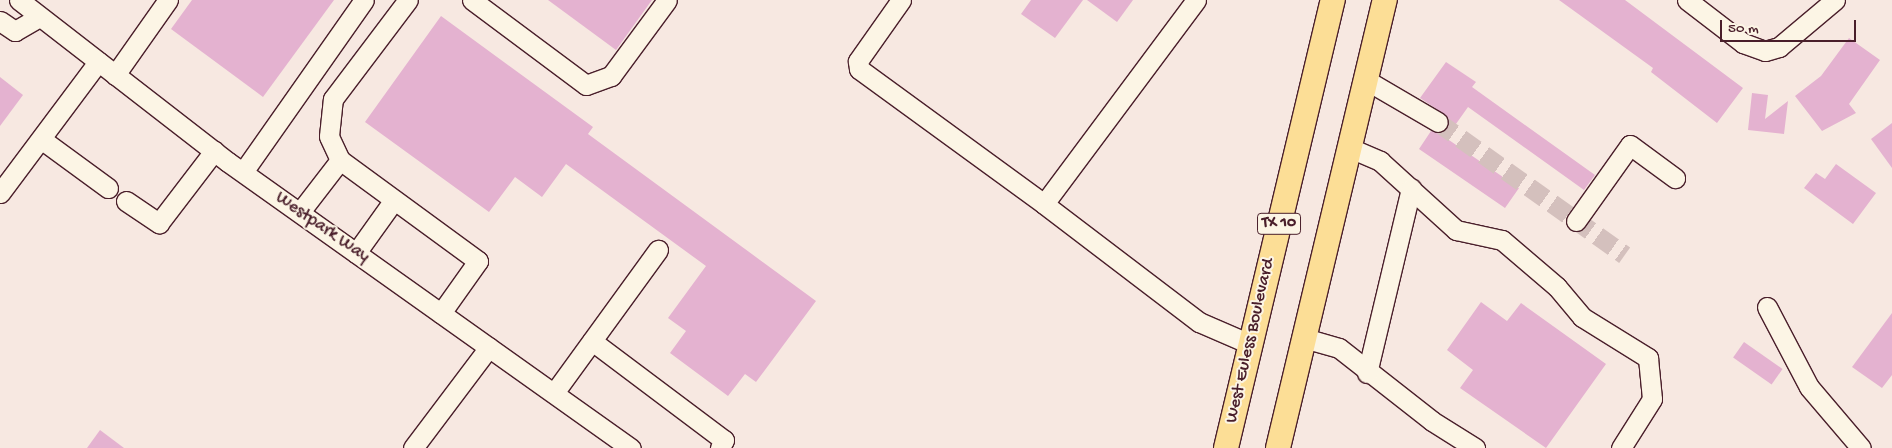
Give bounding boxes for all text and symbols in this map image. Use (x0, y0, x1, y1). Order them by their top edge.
scale bar (1722, 10, 1858, 42)
text: 50 m (1728, 20, 1759, 38)
street label: Westpark Way (271, 188, 373, 268)
road number: TX 10 (1256, 210, 1302, 238)
street label: West Euless Boulevard (1222, 257, 1280, 425)

